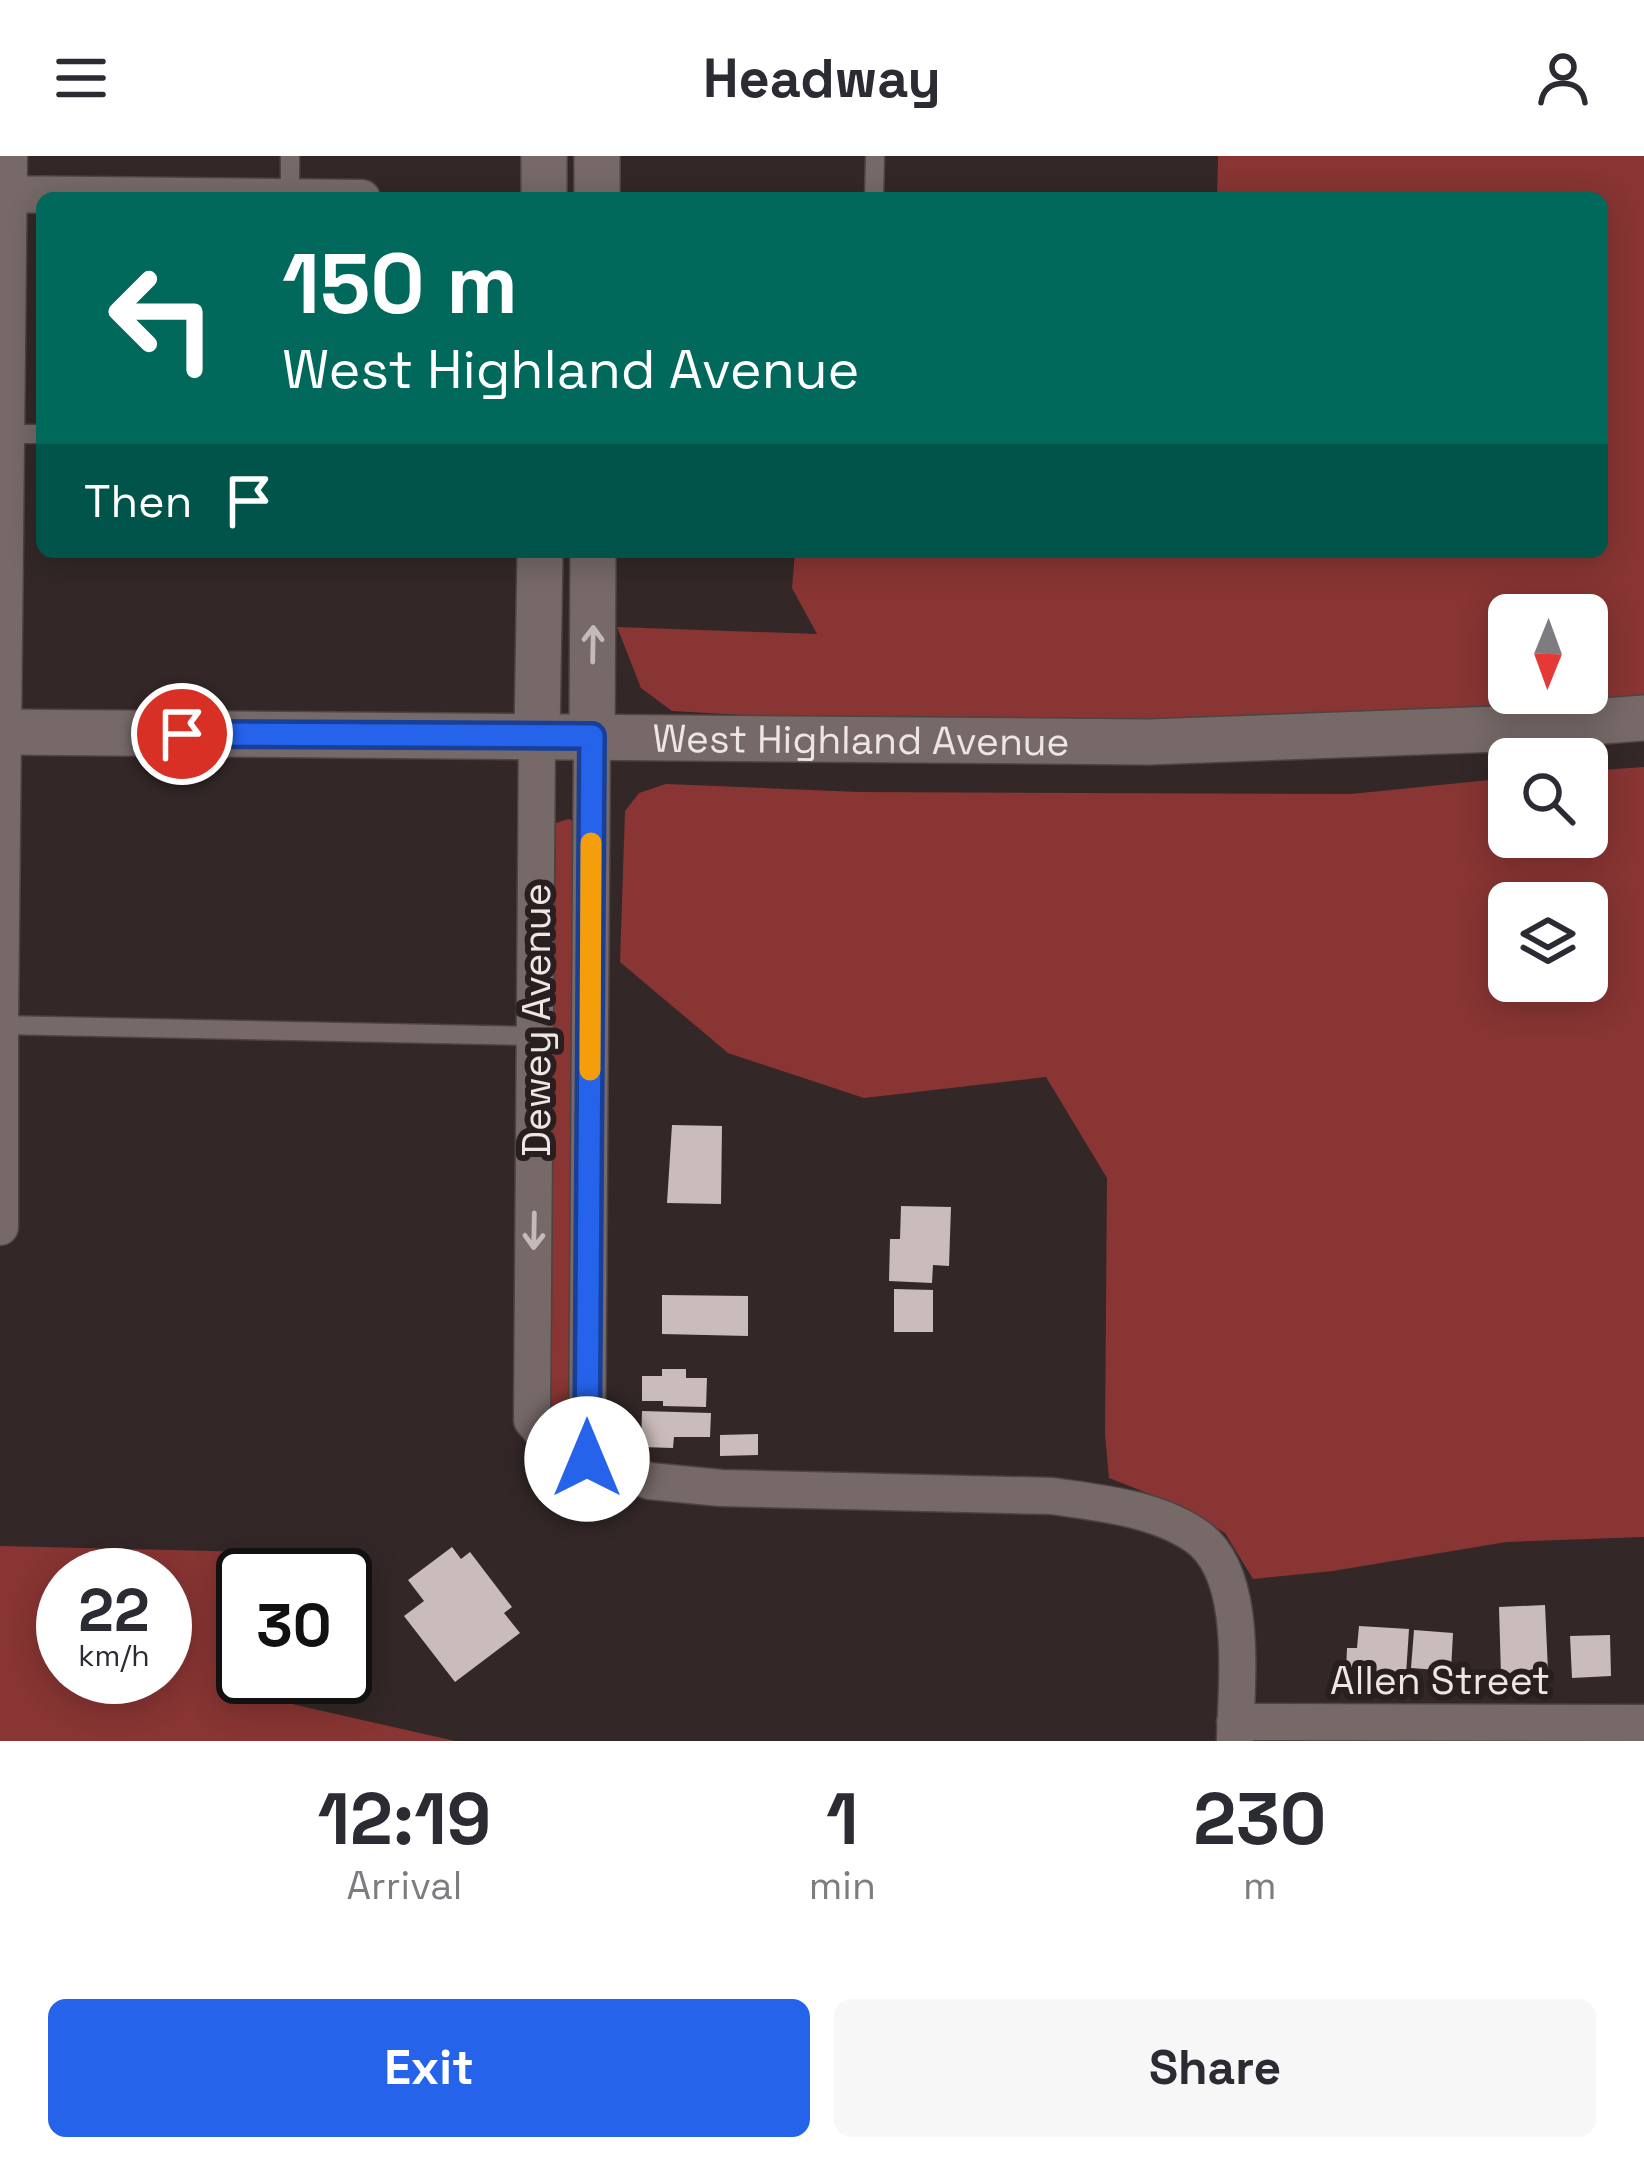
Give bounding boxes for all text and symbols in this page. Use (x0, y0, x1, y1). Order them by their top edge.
text: Headway (703, 44, 941, 113)
icon: menu (48, 45, 114, 111)
icon: person (1530, 45, 1596, 111)
text: 150 m (282, 230, 518, 338)
icon: left (84, 240, 240, 396)
text: West Highland Avenue (282, 335, 859, 404)
icon: arrive (216, 468, 282, 534)
text: Then (84, 473, 192, 530)
north arrow (1488, 594, 1608, 714)
map controls (1488, 594, 1608, 1002)
one-way arrow (581, 625, 604, 664)
pin (131, 683, 233, 785)
icon: arrive (149, 701, 215, 767)
street label: West Highland Avenue (652, 714, 1070, 766)
button: search (1488, 738, 1608, 858)
button: layers (1488, 882, 1608, 1002)
street label: Dewey Avenue (512, 883, 561, 1157)
one-way arrow (522, 1211, 545, 1250)
position arrow (524, 1396, 650, 1522)
speed limit sign: 30 (216, 1548, 372, 1704)
text: 22 (78, 1572, 150, 1649)
text: km/h (78, 1636, 150, 1675)
street label: Allen Street (1330, 1656, 1550, 1705)
text: 12:19 (317, 1773, 491, 1865)
text: 1 (826, 1773, 859, 1865)
text: 230 (1193, 1773, 1326, 1865)
text: Arrival (346, 1861, 462, 1910)
text: min (809, 1861, 876, 1910)
text: m (1243, 1861, 1277, 1910)
button: Exit (48, 1999, 810, 2137)
button: Share (834, 1999, 1596, 2137)

